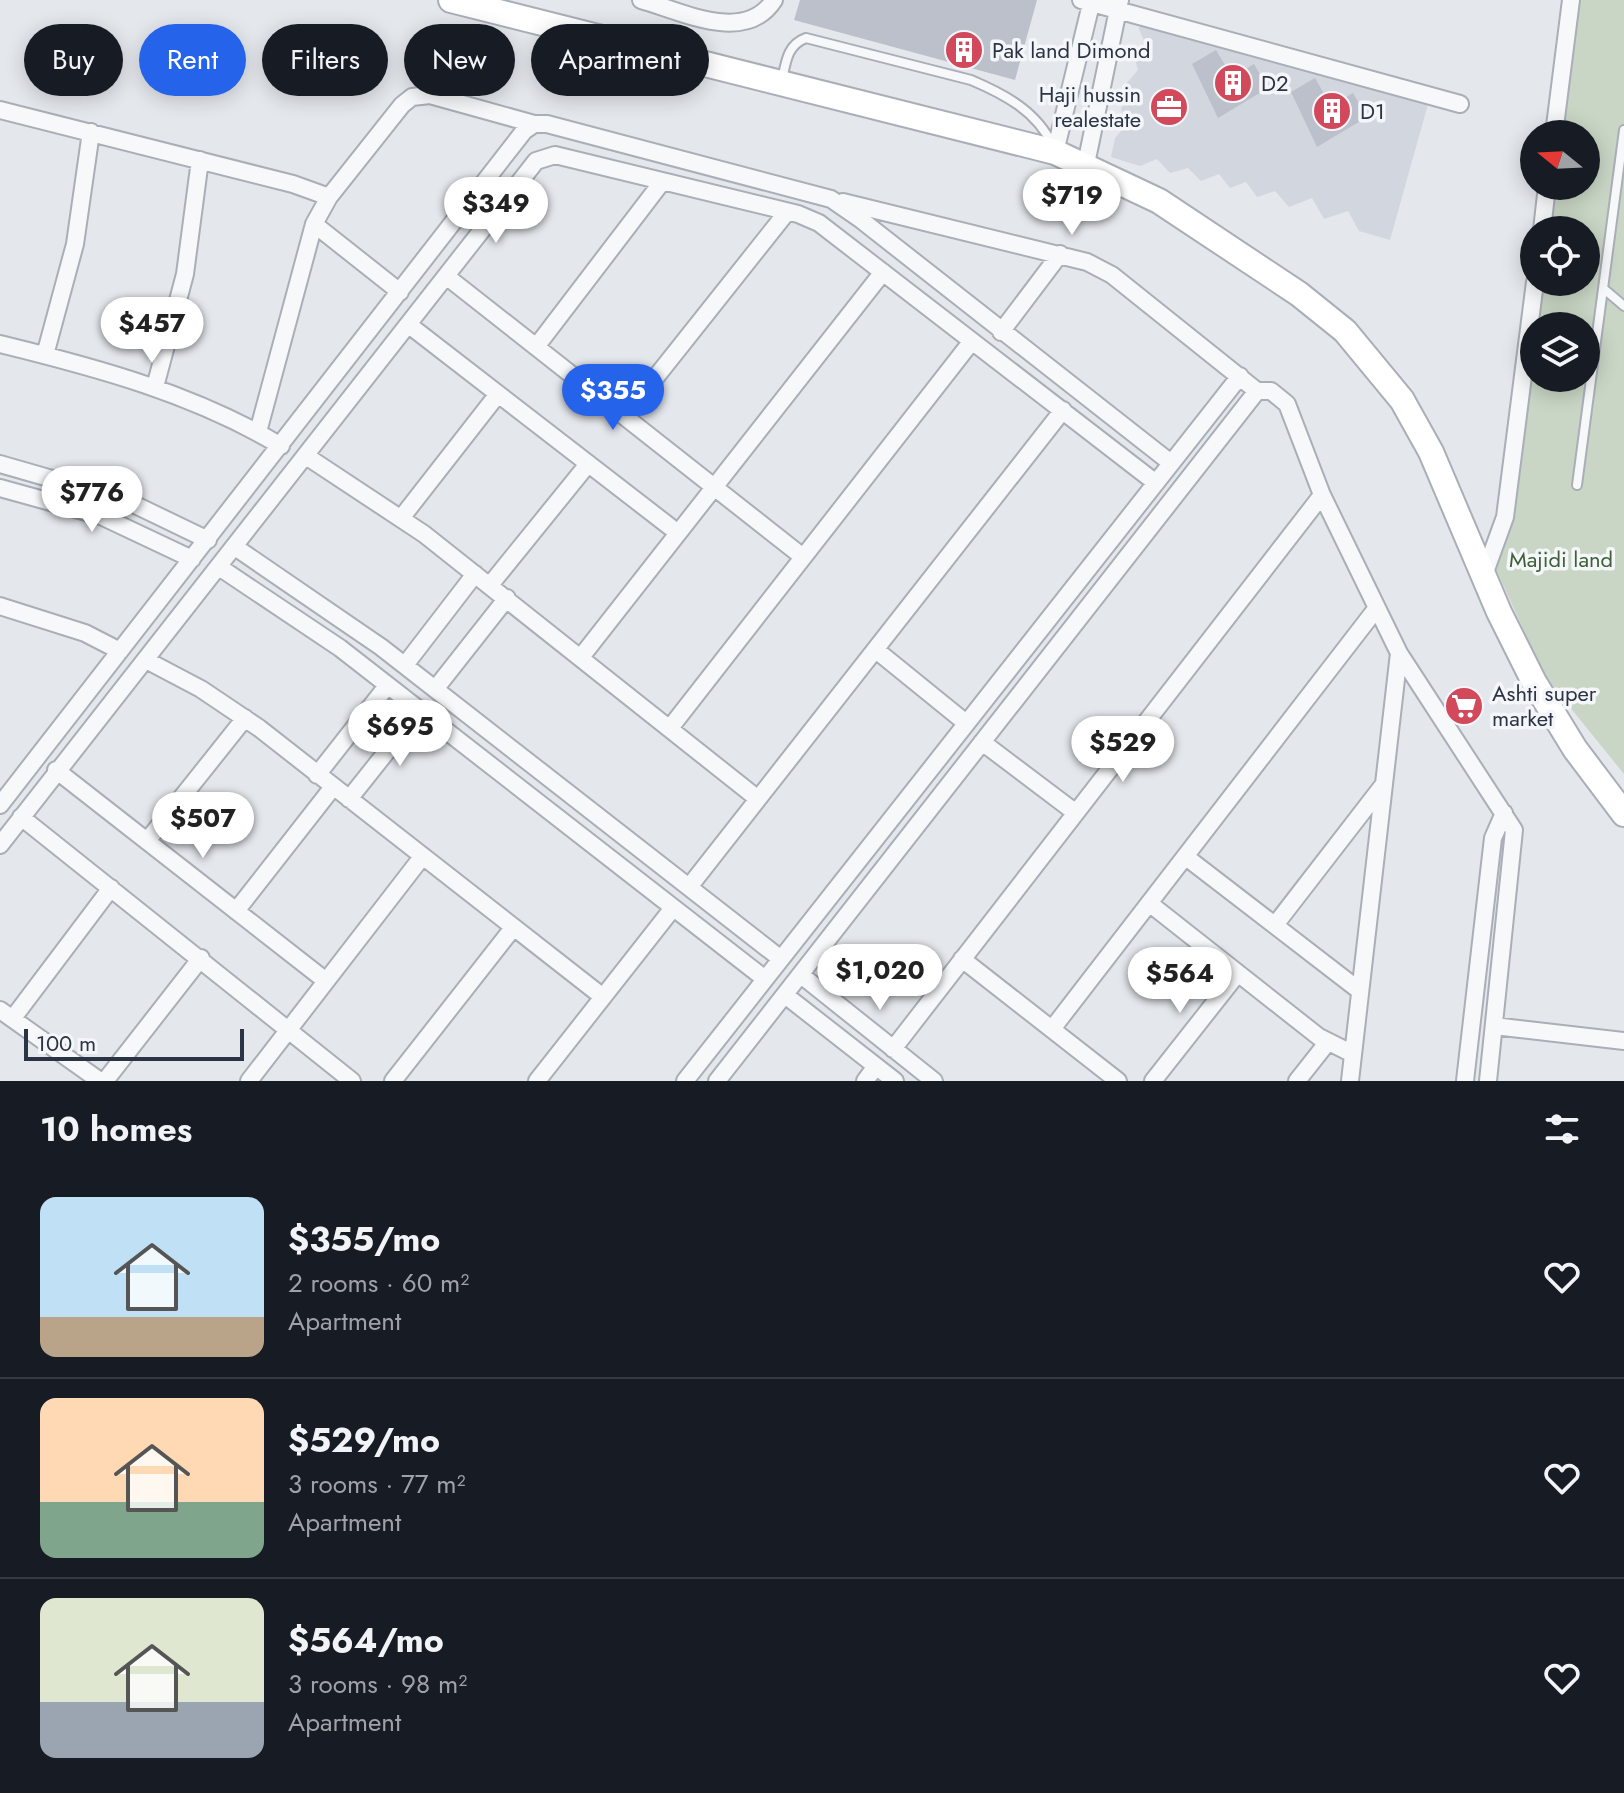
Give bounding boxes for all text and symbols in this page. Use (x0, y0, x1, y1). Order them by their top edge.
chip: Buy (24, 24, 123, 96)
chip: Rent (139, 24, 246, 96)
chip: Filters (262, 24, 388, 96)
chip: New (404, 24, 515, 96)
chip: Apartment (531, 24, 709, 96)
building icon: Pak land Dimond (943, 29, 985, 71)
place label: Pak land Dimond (992, 34, 1151, 66)
building icon: D2 (1212, 62, 1254, 104)
place label: D2 (1261, 67, 1288, 99)
place label: Haji hussin realestate (1039, 78, 1141, 135)
office icon: Haji hussin realestate (1148, 86, 1190, 128)
building icon: D1 (1311, 90, 1353, 132)
place label: D1 (1360, 95, 1385, 127)
north arrow (1520, 120, 1600, 200)
map controls (1520, 120, 1600, 392)
pin: $719 (1025, 169, 1119, 237)
text: $719 (1041, 176, 1103, 214)
pin: $349 (449, 177, 543, 245)
text: $349 (462, 184, 530, 222)
button: locate (1520, 216, 1600, 296)
pin: $457 (105, 297, 199, 365)
text: $457 (119, 304, 185, 342)
button: layers (1520, 312, 1600, 392)
pin: $355 (566, 364, 660, 432)
text: $355 (580, 371, 646, 409)
pin: $776 (45, 466, 139, 534)
text: $776 (60, 473, 124, 511)
park label: Majidi land (1509, 543, 1613, 575)
place label: Ashti super market (1492, 677, 1597, 734)
supermarket icon: Ashti super market (1443, 685, 1485, 727)
pin: $695 (353, 700, 447, 768)
text: $695 (366, 707, 434, 745)
pin: $529 (1076, 716, 1170, 784)
text: $529 (1089, 723, 1157, 761)
pin: $507 (156, 792, 250, 860)
text: $507 (170, 799, 236, 837)
pin: $1,020 (815, 944, 945, 1012)
pin: $564 (1133, 947, 1227, 1015)
text: $1,020 (835, 951, 925, 989)
text: $564 (1146, 954, 1214, 992)
scale bar (24, 1025, 244, 1061)
text: 100 m (36, 1027, 96, 1059)
text: 10 homes (40, 1105, 192, 1154)
icon: filters (1540, 1107, 1584, 1151)
text: $355/mo (288, 1215, 440, 1264)
icon: home (104, 1229, 200, 1325)
icon: heart (1540, 1255, 1584, 1299)
text: 2 rooms · 60 m² (288, 1264, 469, 1302)
text: Apartment (288, 1302, 401, 1340)
text: $529/mo (288, 1416, 440, 1465)
icon: home (104, 1430, 200, 1526)
icon: heart (1540, 1456, 1584, 1500)
text: 3 rooms · 77 m² (288, 1465, 465, 1503)
text: Apartment (288, 1503, 401, 1541)
text: $564/mo (288, 1616, 444, 1665)
icon: home (104, 1630, 200, 1726)
icon: heart (1540, 1656, 1584, 1700)
text: 3 rooms · 98 m² (288, 1665, 467, 1703)
text: Apartment (288, 1703, 401, 1741)

